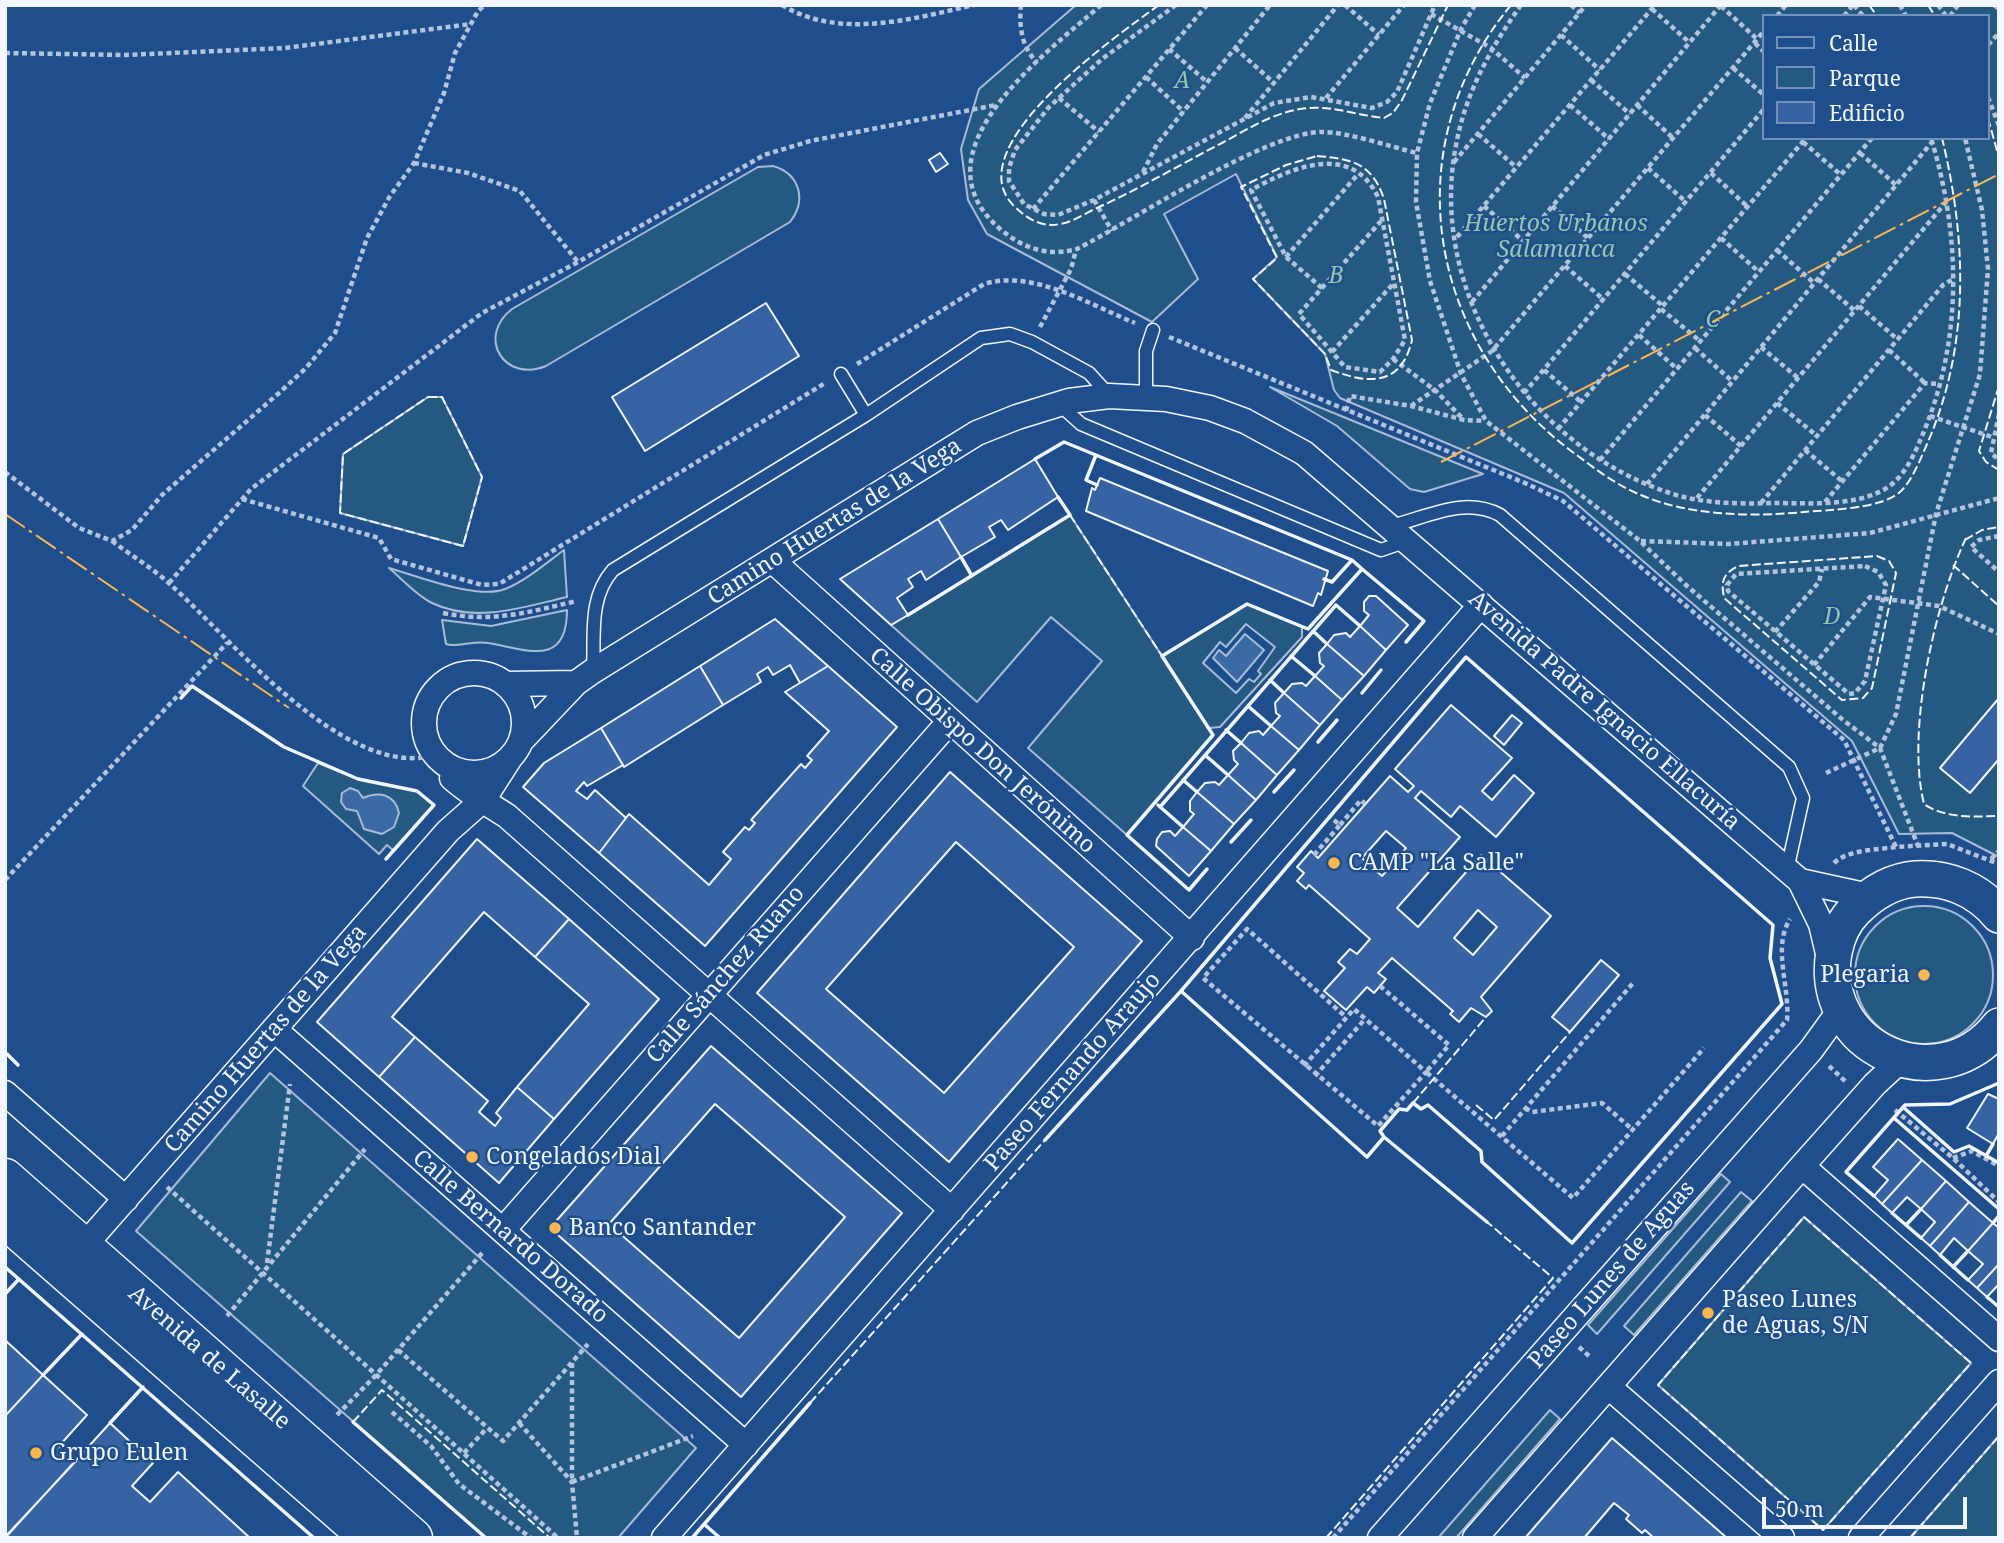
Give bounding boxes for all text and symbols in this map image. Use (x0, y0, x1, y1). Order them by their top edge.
legend (1762, 14, 1990, 140)
text: Calle (1829, 29, 1878, 57)
text: Parque (1829, 64, 1901, 92)
park label: A (1174, 67, 1190, 95)
text: Edificio (1829, 99, 1905, 127)
park label: Huertos Urbanos Salamanca (1464, 210, 1648, 264)
park label: B (1328, 262, 1344, 290)
park label: C (1706, 306, 1720, 334)
street label: Camino Huertas de la Vega (703, 432, 967, 612)
street label: Avenida Padre Ignacio Ellacuría (1463, 585, 1745, 837)
park label: D (1824, 603, 1840, 631)
street label: Calle Obispo Don Jerónimo (863, 642, 1101, 860)
place label: CAMP "La Salle" (1348, 849, 1524, 877)
marker: CAMP "La Salle" (1326, 855, 1342, 871)
street label: Calle Sánchez Ruano (641, 880, 811, 1070)
street label: Camino Huertas de la Vega (159, 919, 373, 1159)
place label: Plegaria (1820, 961, 1910, 989)
street label: Paseo Fernando Araujo (979, 967, 1167, 1177)
marker: Plegaria (1916, 967, 1932, 983)
place label: Congelados Dial (486, 1143, 661, 1171)
street label: Calle Bernardo Dorado (406, 1144, 614, 1330)
marker: Congelados Dial (464, 1149, 480, 1165)
street label: Paseo Lunes de Aguas (1523, 1176, 1701, 1374)
place label: Banco Santander (569, 1214, 756, 1242)
marker: Banco Santander (547, 1220, 563, 1236)
street label: Avenida de Lasalle (122, 1280, 296, 1436)
place label: Paseo Lunes de Aguas, S/N (1722, 1286, 1869, 1340)
marker: Paseo Lunes de Aguas, S/N (1700, 1305, 1716, 1321)
place label: Grupo Eulen (50, 1439, 188, 1467)
marker: Grupo Eulen (28, 1445, 44, 1461)
scale bar (1766, 1484, 1971, 1528)
text: 50 m (1775, 1495, 1824, 1523)

